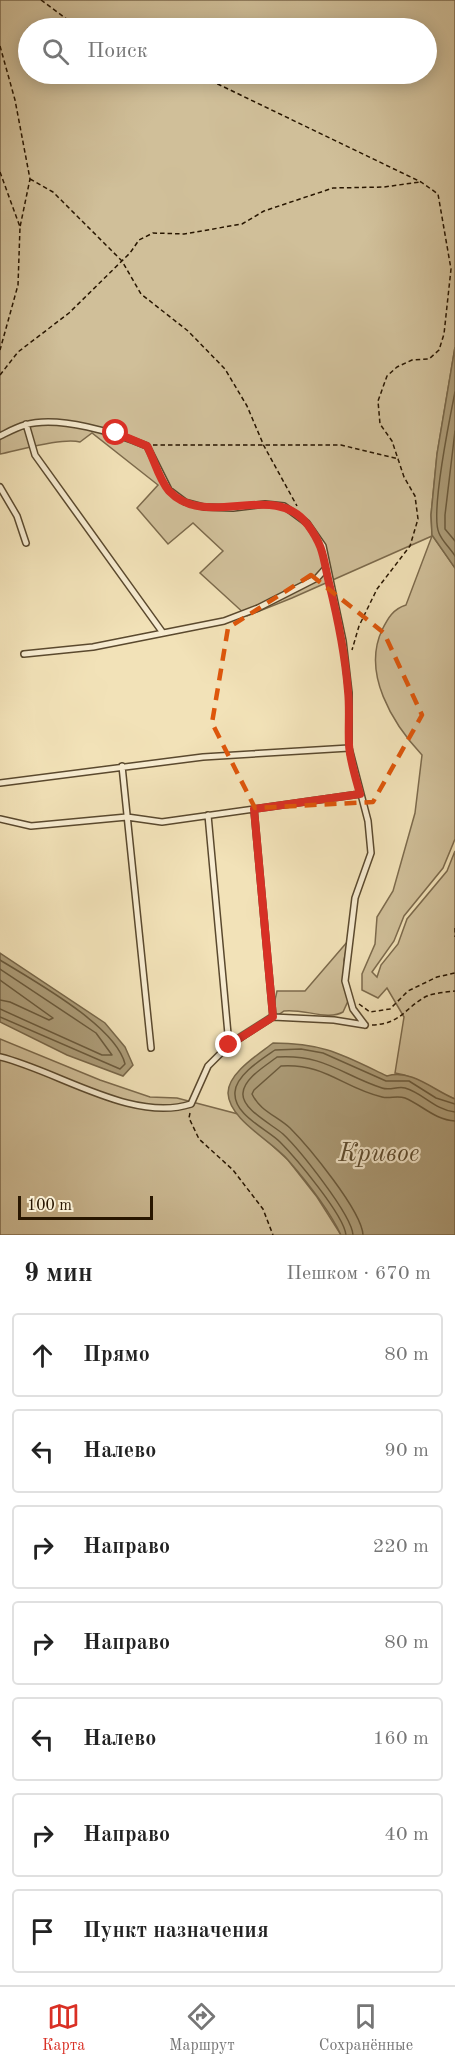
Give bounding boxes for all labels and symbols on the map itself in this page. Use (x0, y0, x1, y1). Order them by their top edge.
route start (102, 419, 128, 445)
route end (215, 1031, 241, 1057)
water label: Кривое (337, 1141, 420, 1167)
scale bar (18, 1193, 153, 1220)

